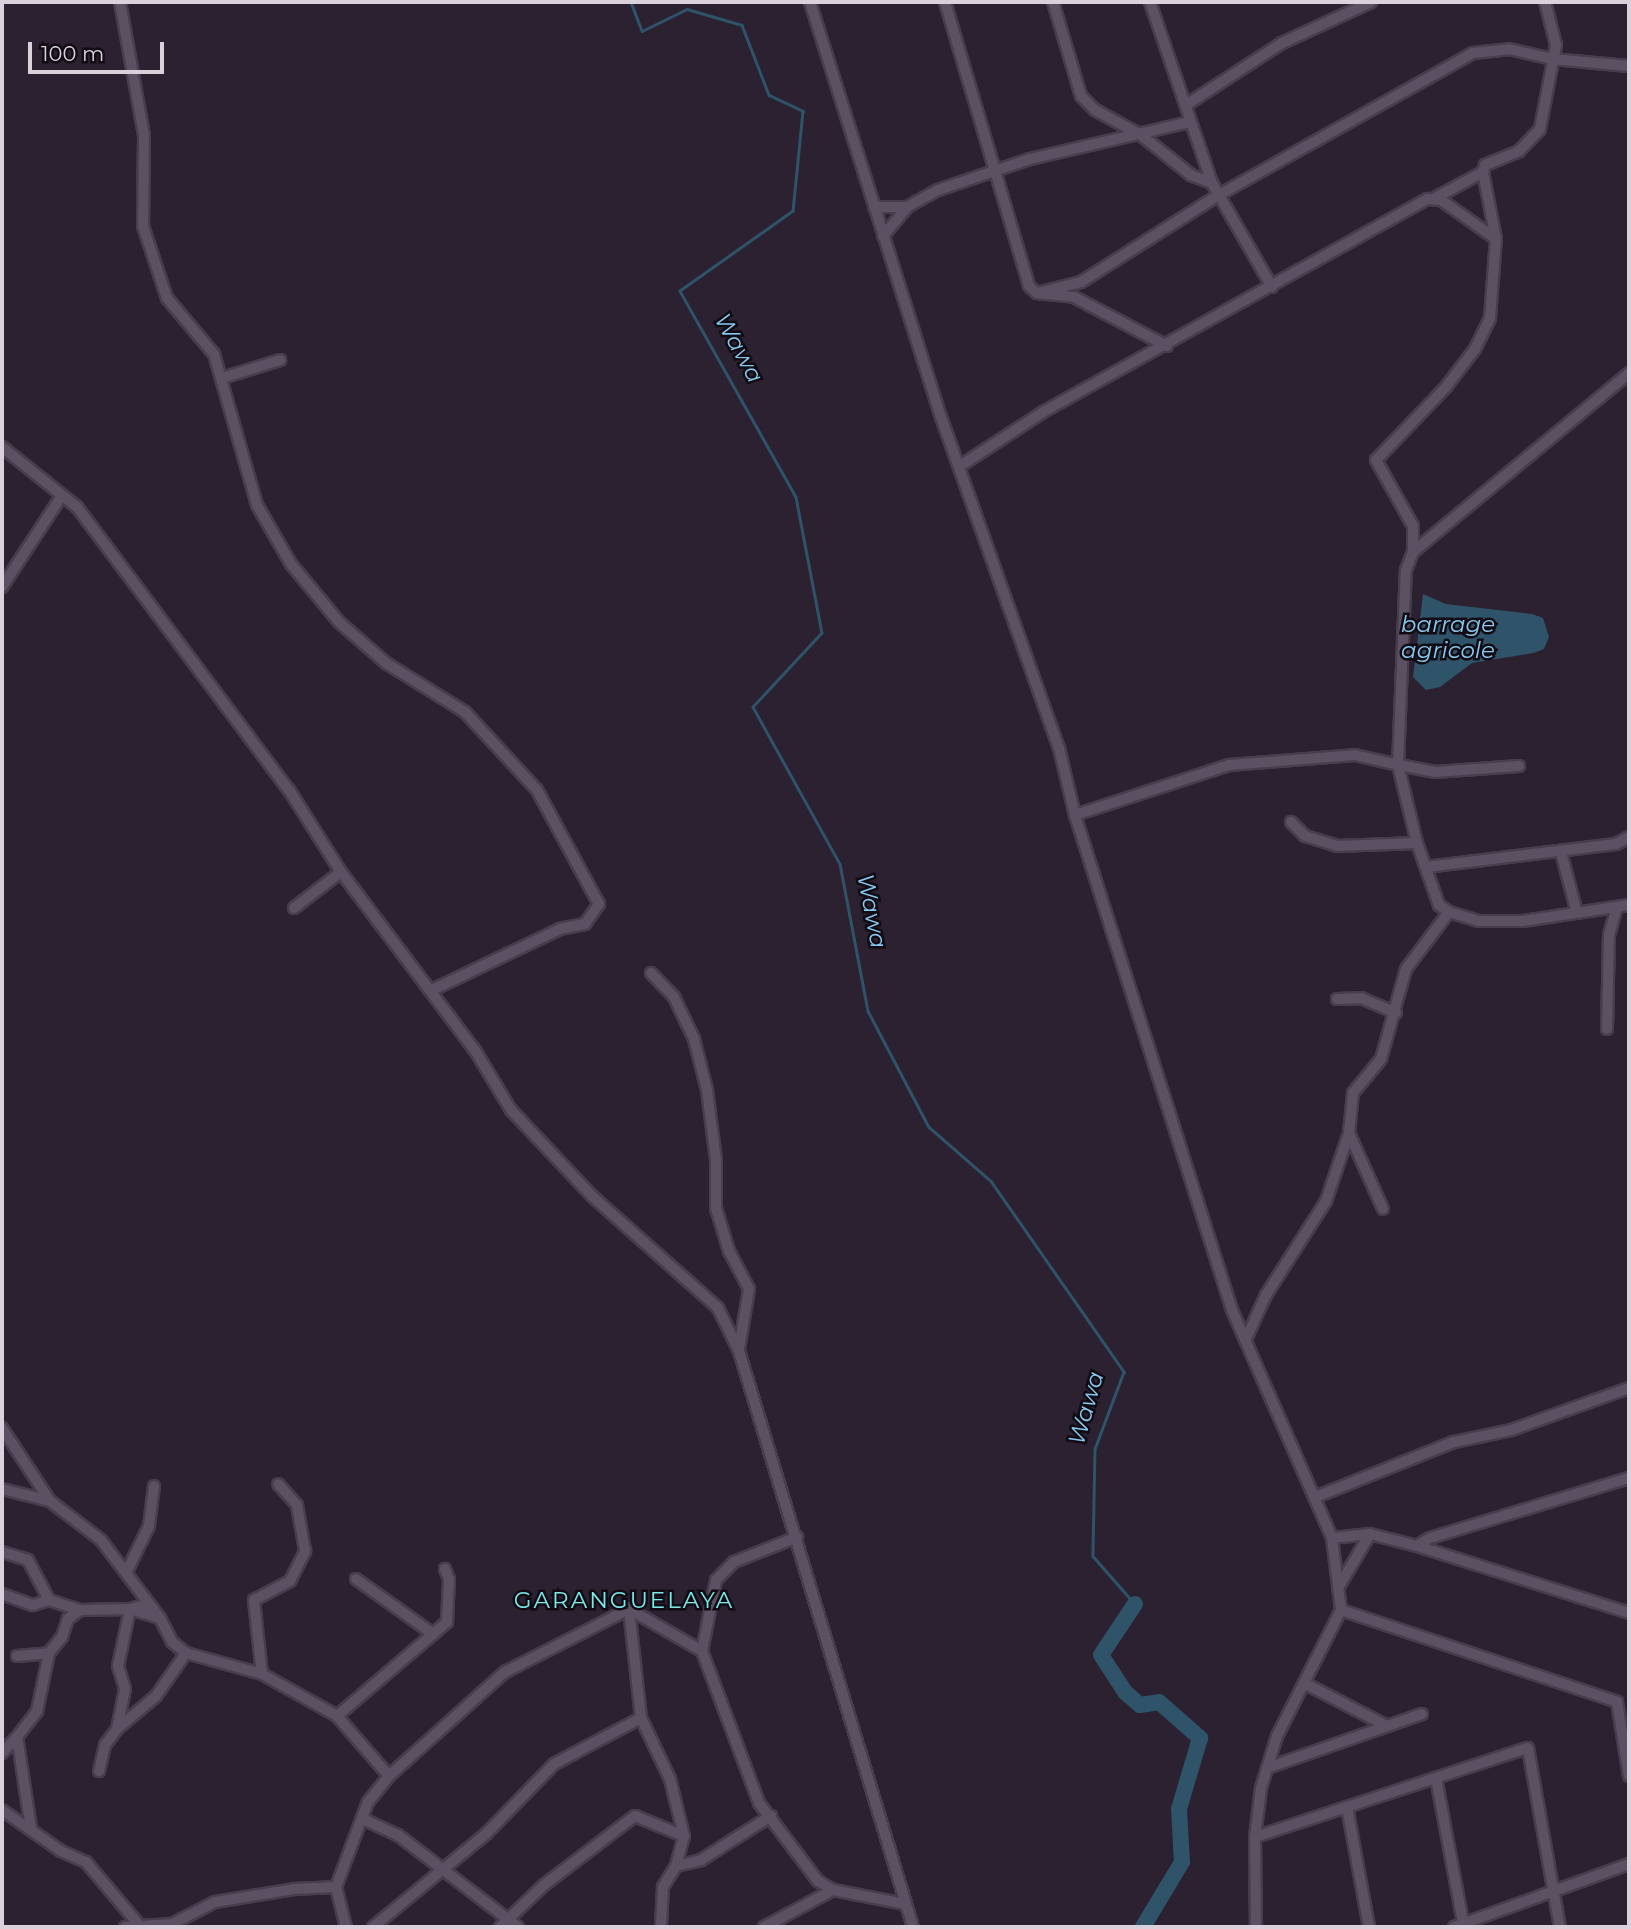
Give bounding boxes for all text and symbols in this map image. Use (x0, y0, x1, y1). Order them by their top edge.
scale bar (32, 28, 168, 72)
text: 100 m (41, 41, 104, 66)
water label: Wawa (709, 309, 769, 387)
water label: barrage agricole (1401, 610, 1495, 664)
water label: Wawa (851, 872, 893, 950)
water label: Wawa (1062, 1368, 1110, 1448)
district label: GARANGUELAYA (515, 1586, 733, 1614)

